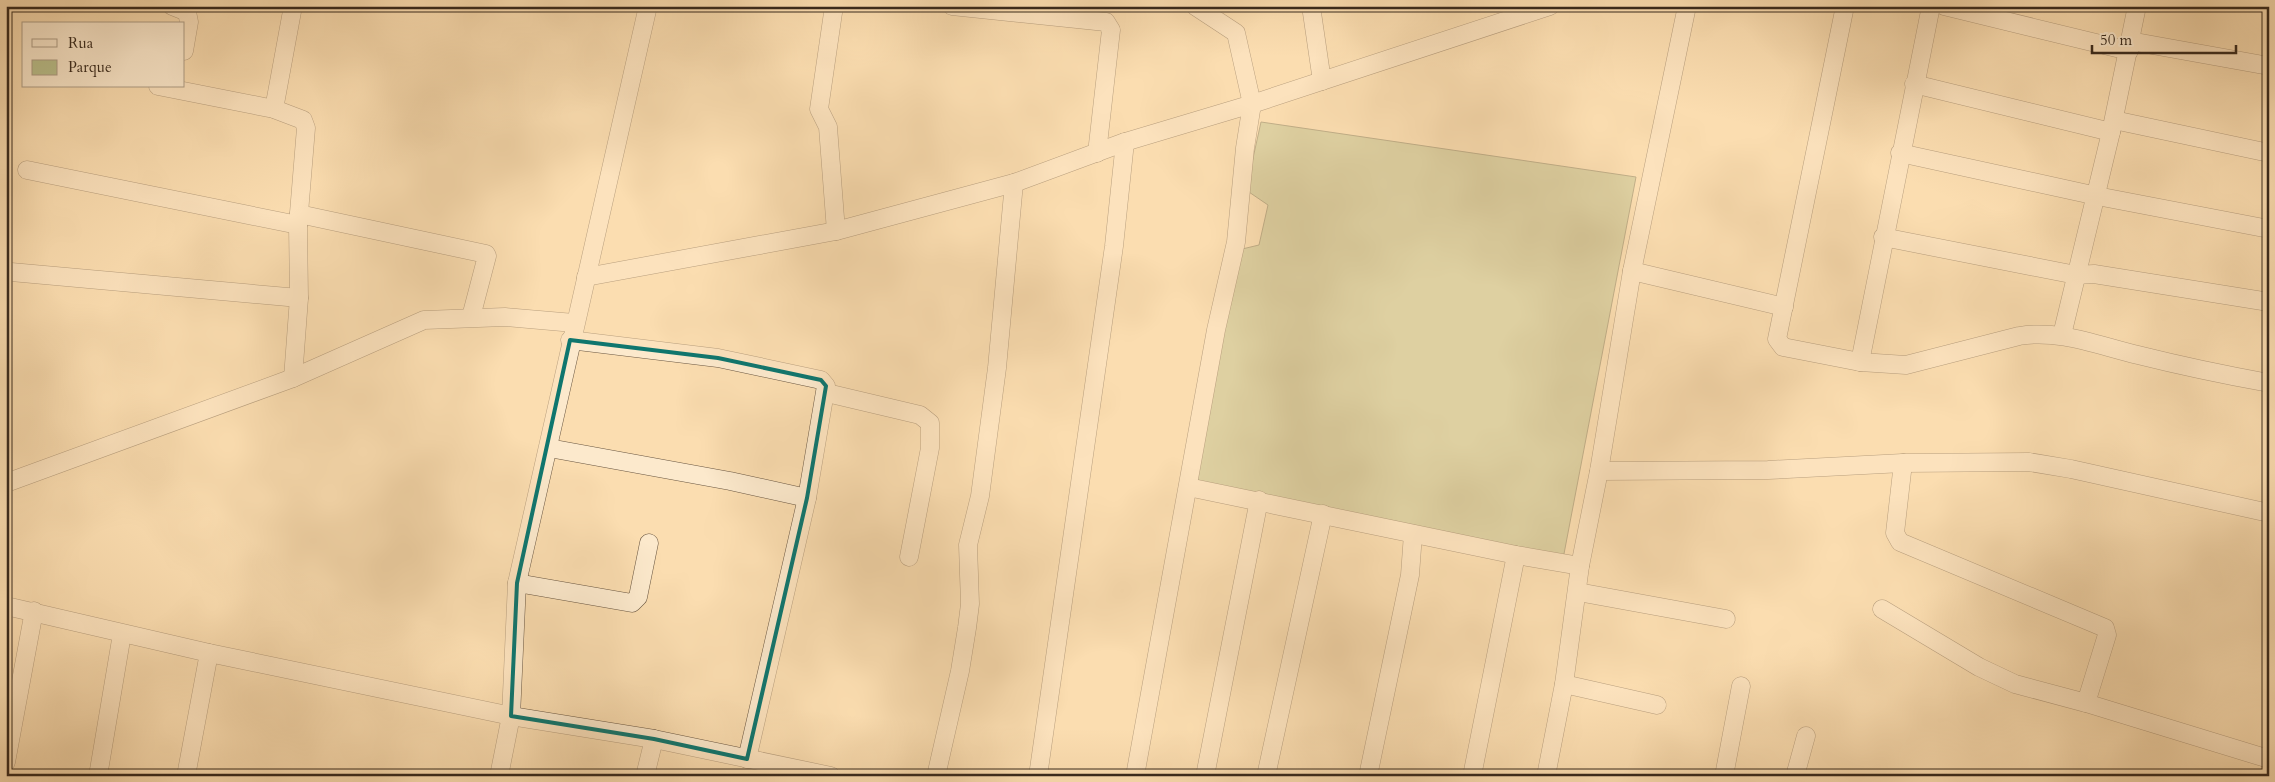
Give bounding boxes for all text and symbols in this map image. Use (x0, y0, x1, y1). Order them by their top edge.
legend (22, 22, 185, 88)
scale bar (2092, 22, 2236, 54)
text: 50 m (2100, 30, 2132, 50)
text: Rua (68, 33, 94, 53)
text: Parque (68, 57, 112, 77)

